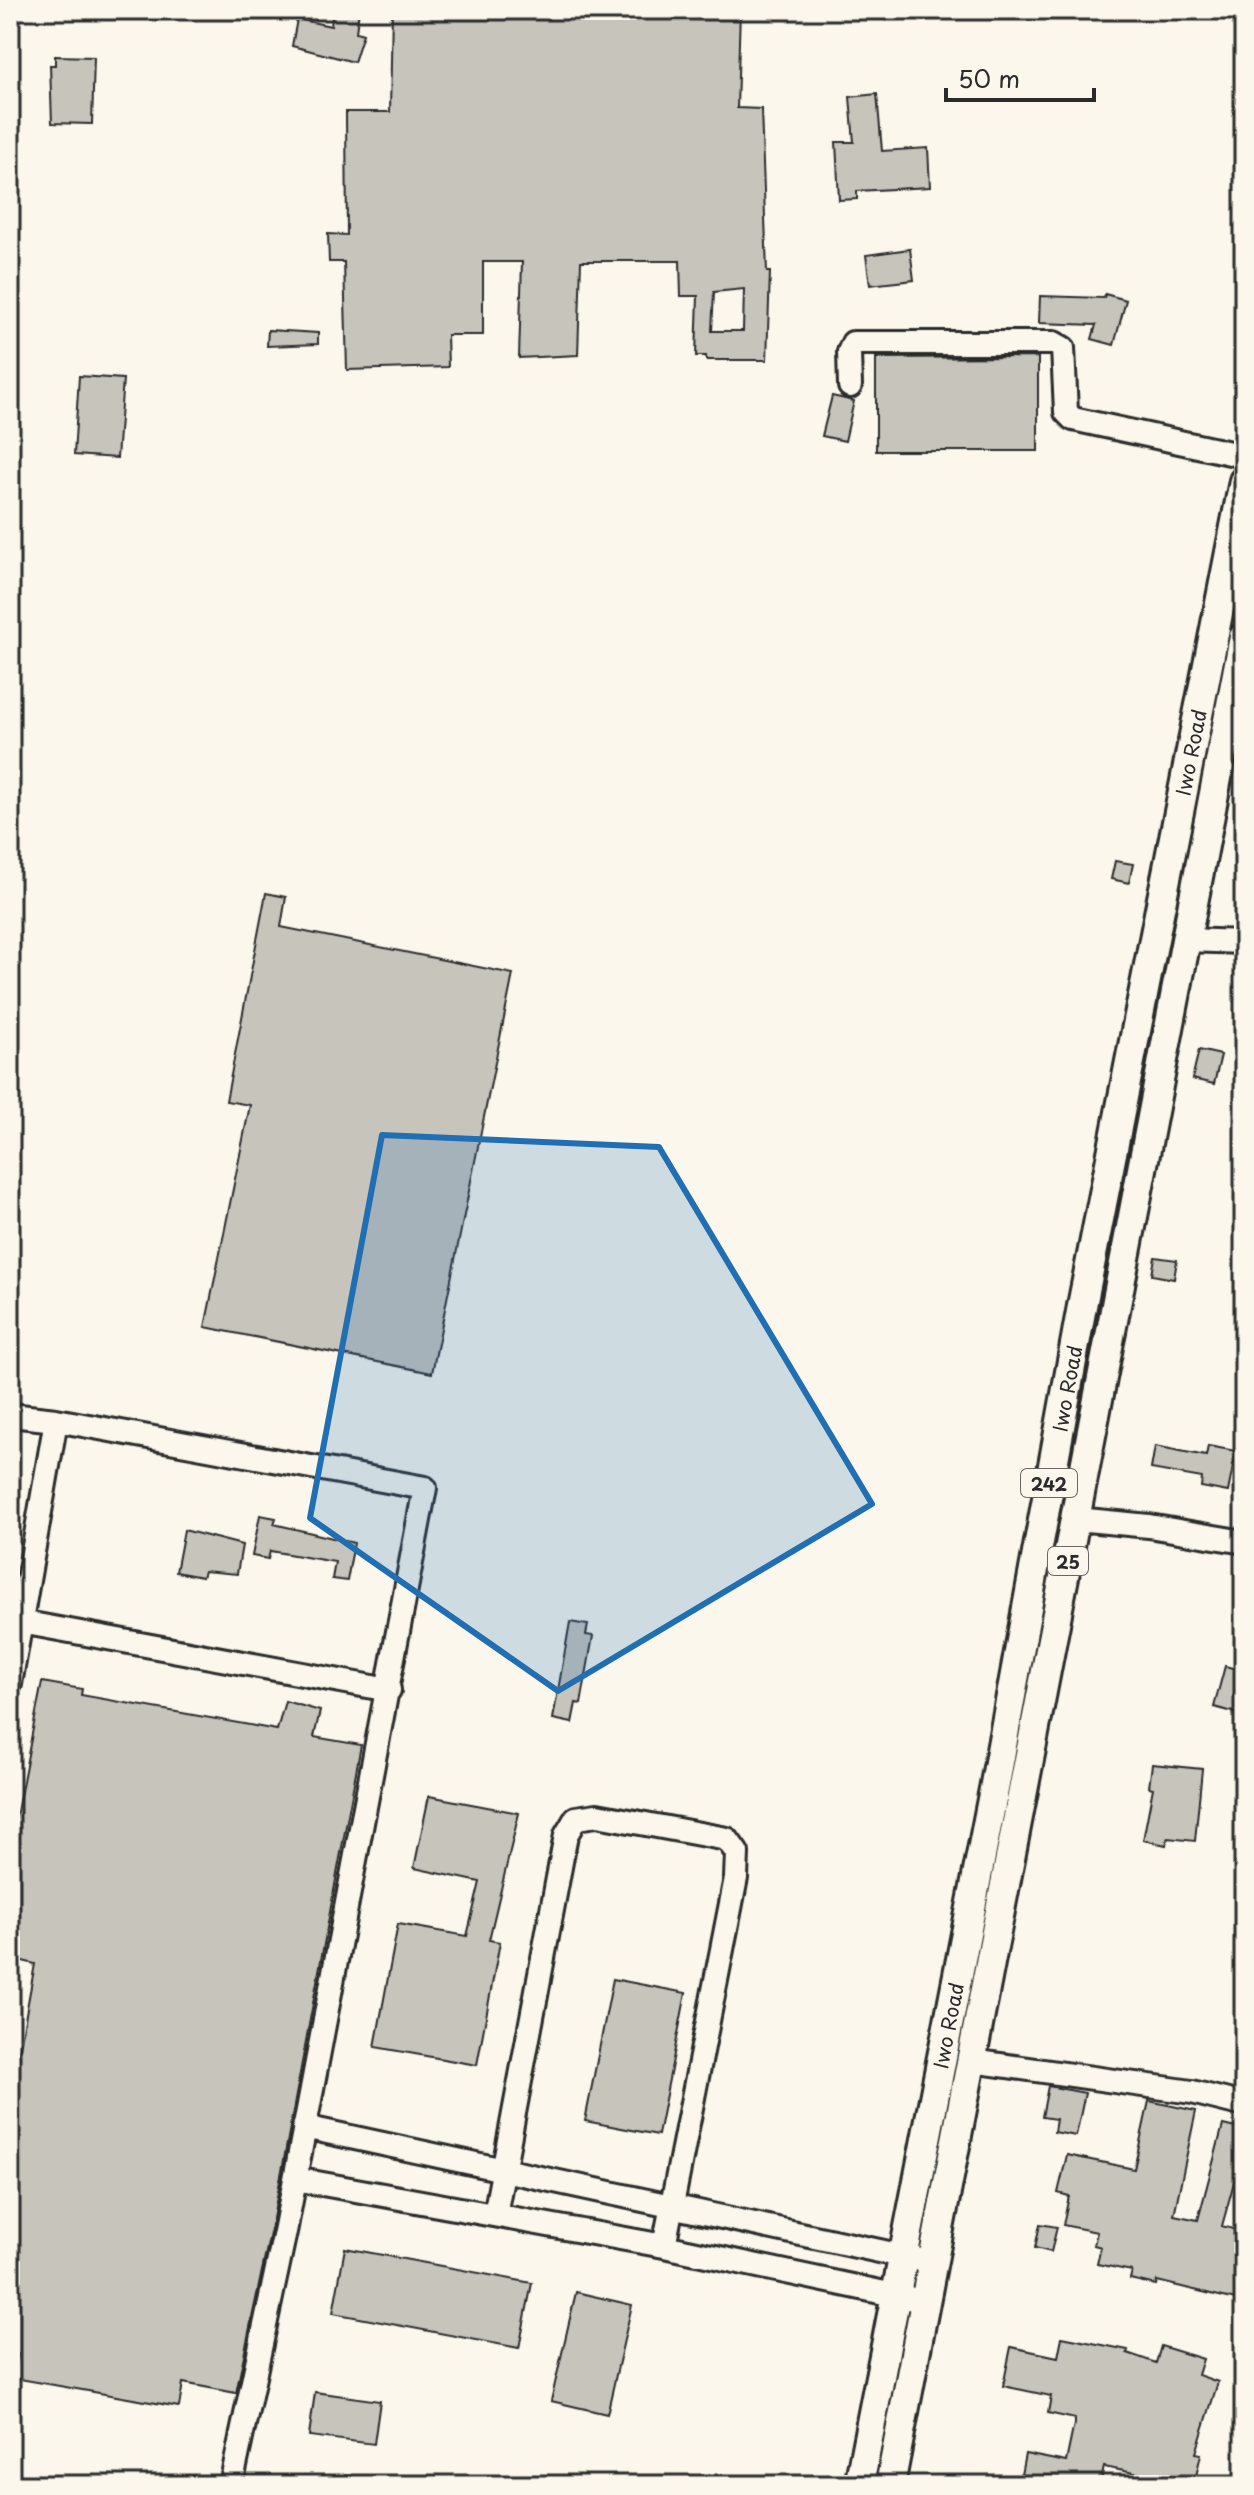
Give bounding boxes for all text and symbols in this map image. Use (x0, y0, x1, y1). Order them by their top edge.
scale bar (946, 52, 1094, 102)
text: 50 m (958, 60, 1020, 96)
street label: Iwo Road (1168, 707, 1214, 798)
street label: Iwo Road (1044, 1343, 1090, 1434)
road number: 242 (1021, 1469, 1077, 1497)
road number: 25 (1048, 1547, 1088, 1575)
street label: Iwo Road (925, 1980, 971, 2071)

